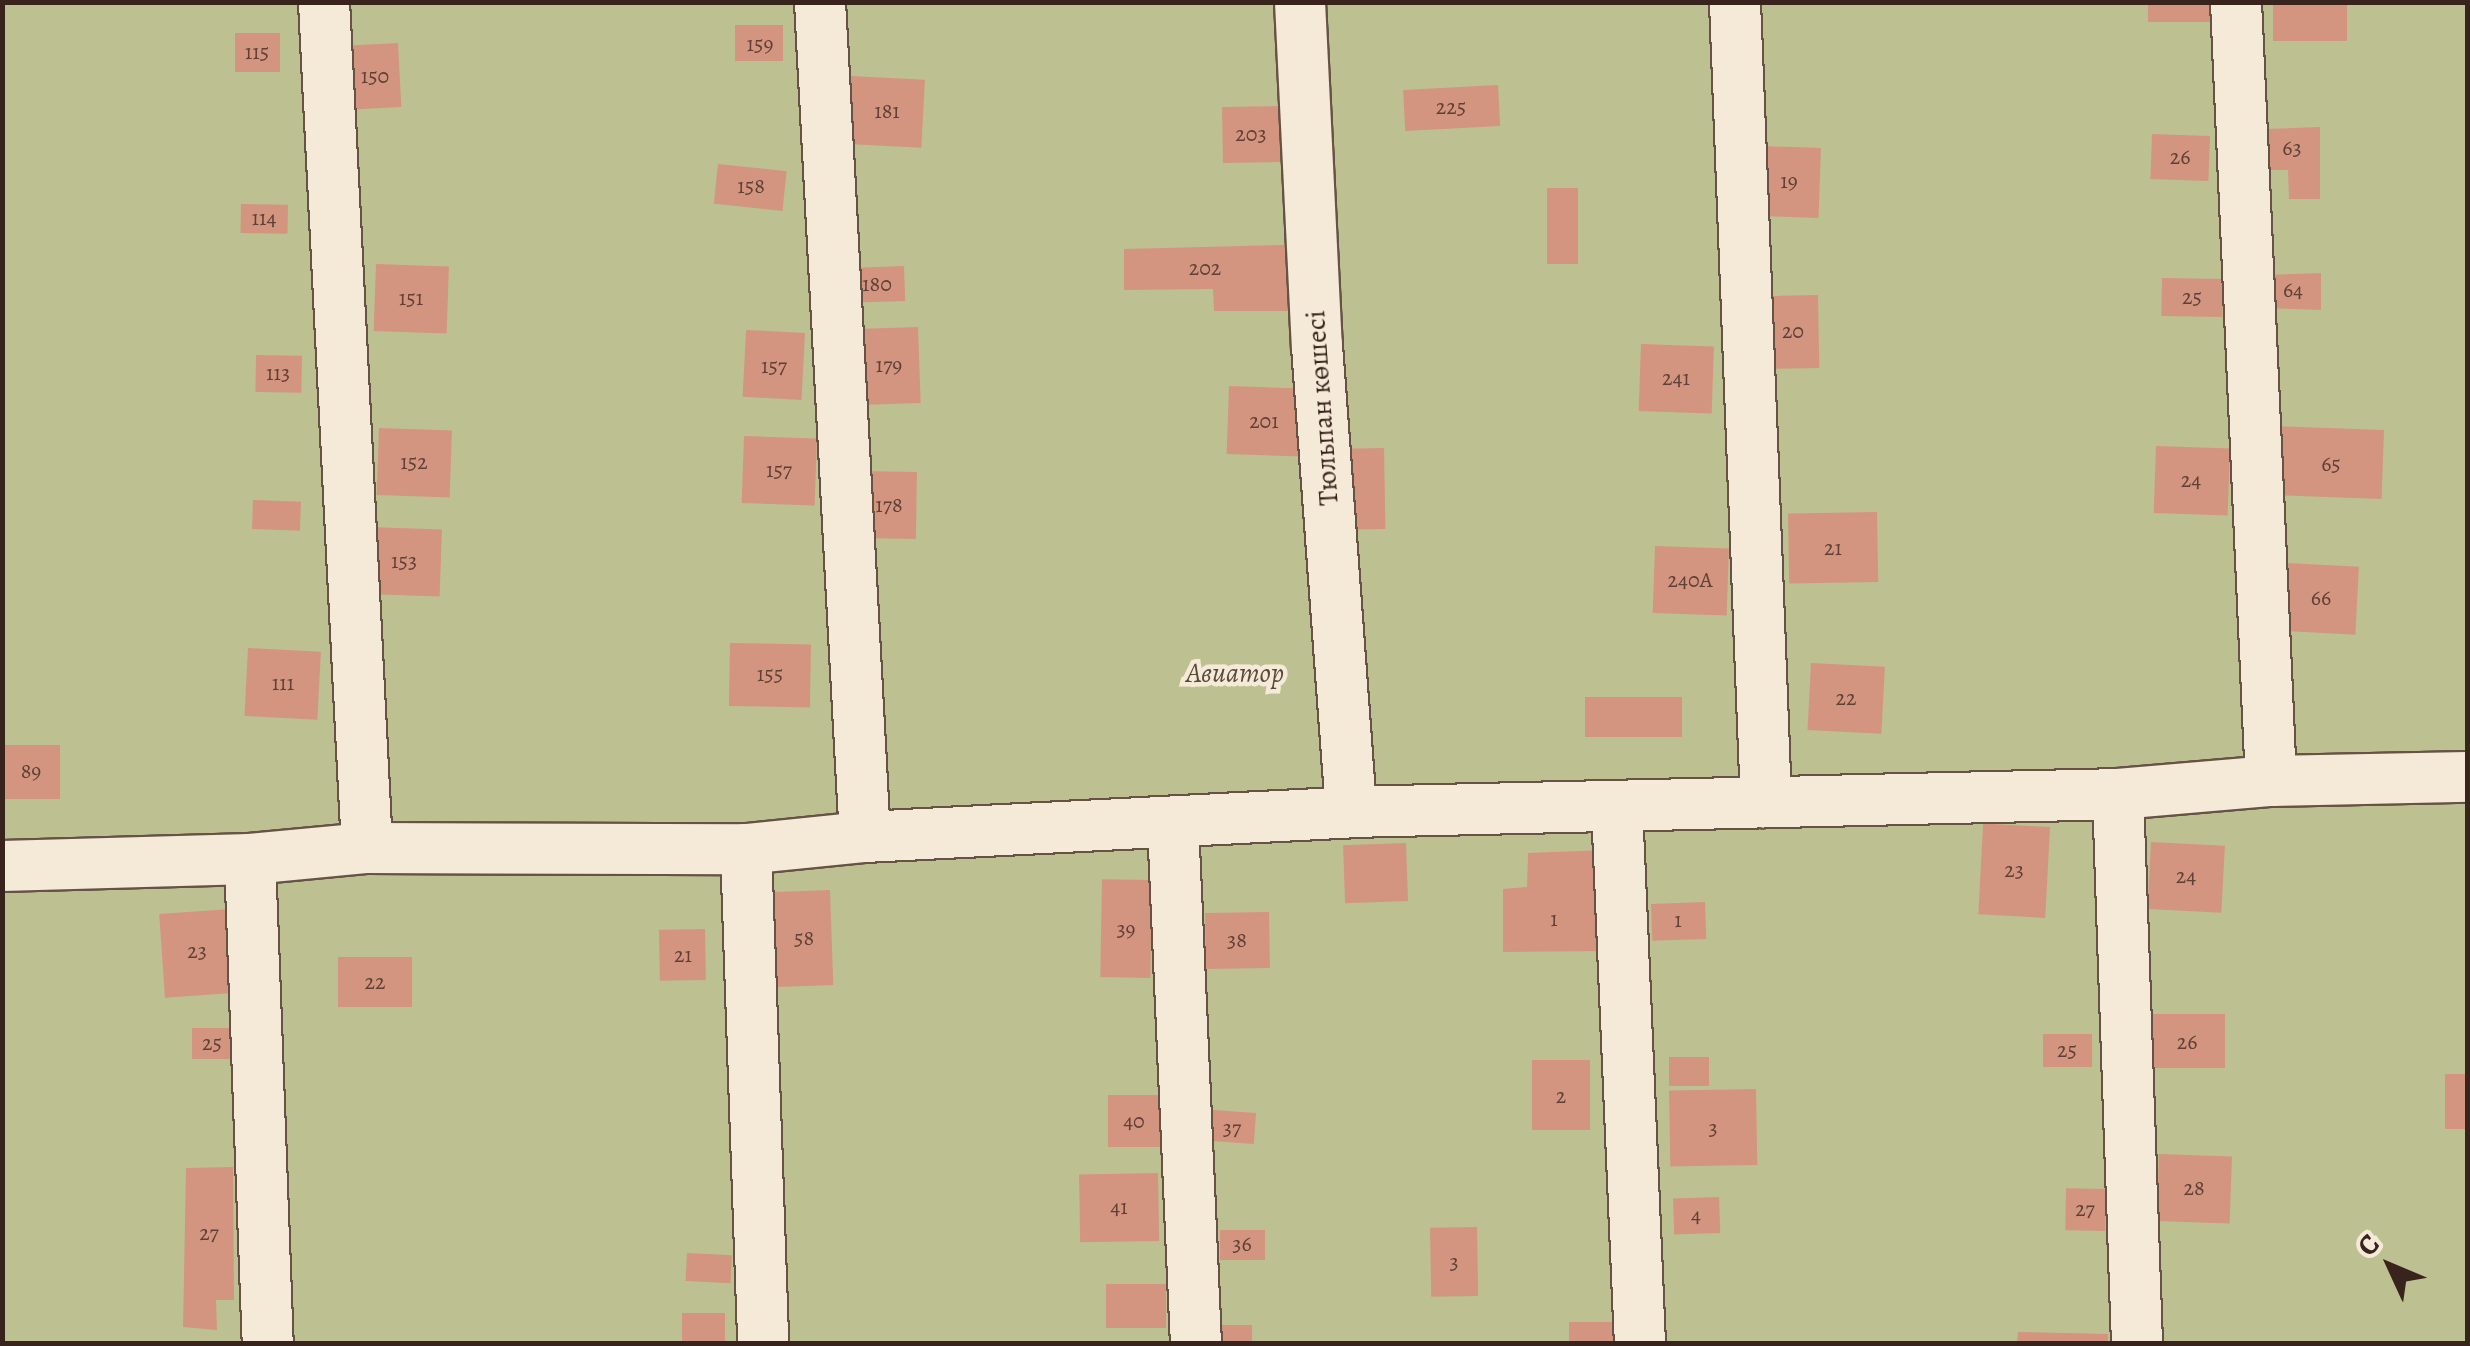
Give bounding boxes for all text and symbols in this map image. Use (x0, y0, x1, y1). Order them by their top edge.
house number: 159 (747, 32, 773, 58)
house number: 115 (245, 40, 269, 66)
house number: 150 (361, 64, 389, 90)
house number: 225 (1436, 95, 1466, 121)
house number: 181 (874, 99, 900, 125)
house number: 203 (1235, 122, 1267, 148)
house number: 63 (2282, 136, 2302, 162)
house number: 26 (2170, 145, 2190, 171)
house number: 19 (1780, 169, 1798, 195)
house number: 158 (737, 174, 765, 200)
house number: 114 (251, 206, 277, 232)
house number: 202 (1189, 256, 1221, 282)
house number: 180 (862, 272, 892, 298)
house number: 64 (2283, 278, 2303, 304)
house number: 25 (2182, 285, 2202, 311)
house number: 151 (399, 286, 423, 312)
street label: Тюльпан көшесі (1298, 309, 1346, 507)
house number: 20 (1782, 319, 1804, 345)
house number: 179 (876, 353, 902, 379)
house number: 157 (761, 354, 787, 380)
house number: 113 (266, 361, 290, 387)
house number: 241 (1662, 366, 1690, 392)
house number: 201 (1249, 409, 1279, 435)
house number: 152 (400, 450, 428, 476)
house number: 65 (2321, 452, 2341, 478)
house number: 157 (766, 458, 792, 484)
house number: 24 (2181, 468, 2201, 494)
house number: 178 (875, 493, 903, 519)
house number: 21 (1824, 536, 1842, 562)
house number: 153 (391, 549, 417, 575)
house number: 240A (1668, 568, 1712, 594)
house number: 66 (2311, 586, 2331, 612)
park label: Авиатор (1186, 656, 1284, 690)
house number: 155 (757, 662, 783, 688)
house number: 111 (272, 671, 294, 697)
house number: 22 (1836, 686, 1856, 712)
house number: 89 (21, 759, 41, 785)
house number: 23 (2004, 858, 2024, 884)
house number: 24 (2176, 864, 2196, 890)
house number: 1 (1550, 907, 1558, 933)
house number: 1 (1674, 908, 1682, 934)
house number: 39 (1116, 917, 1136, 943)
house number: 58 (794, 926, 814, 952)
house number: 38 (1227, 928, 1247, 954)
house number: 23 (187, 939, 207, 965)
house number: 21 (674, 943, 692, 969)
house number: 22 (365, 970, 385, 996)
house number: 26 (2177, 1030, 2197, 1056)
house number: 25 (202, 1031, 222, 1057)
house number: 25 (2057, 1038, 2077, 1064)
house number: 2 (1556, 1084, 1566, 1110)
house number: 40 (1123, 1109, 1145, 1135)
house number: 37 (1223, 1116, 1241, 1142)
house number: 3 (1708, 1116, 1718, 1142)
house number: 28 (2183, 1176, 2205, 1202)
house number: 41 (1110, 1195, 1128, 1221)
house number: 27 (2075, 1197, 2095, 1223)
house number: 4 (1691, 1203, 1701, 1229)
north arrow (2340, 1216, 2440, 1316)
house number: 27 (199, 1221, 219, 1247)
text: С (2349, 1226, 2388, 1265)
house number: 36 (1232, 1232, 1252, 1258)
house number: 3 (1449, 1250, 1459, 1276)

